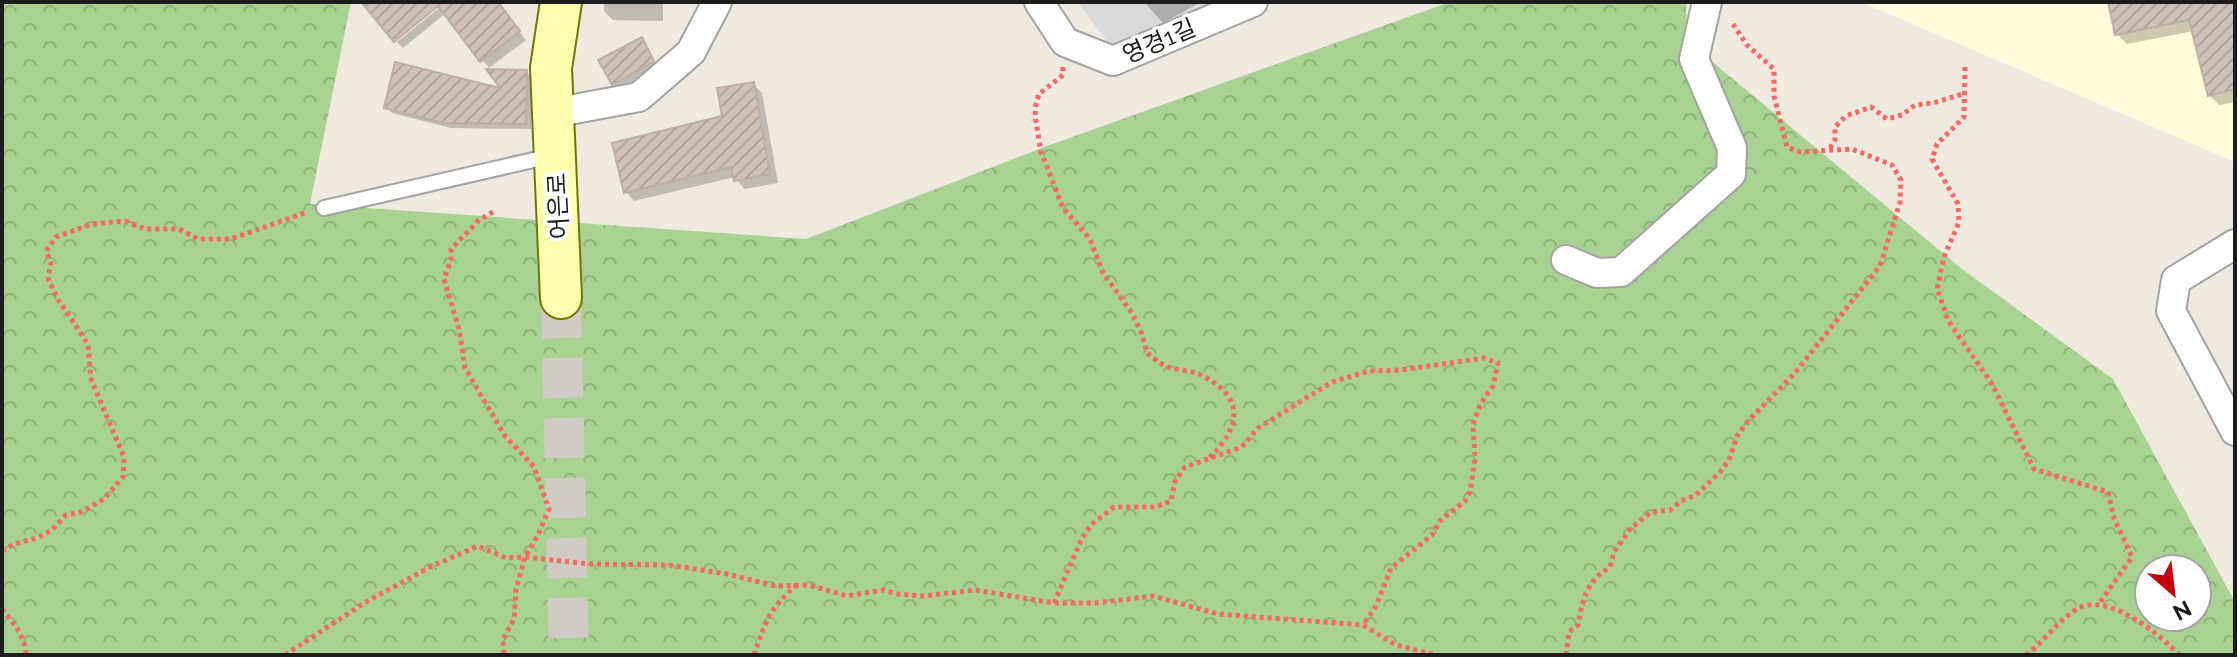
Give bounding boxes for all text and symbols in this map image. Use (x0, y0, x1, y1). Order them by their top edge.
street label: 영경1길 (1118, 13, 1200, 69)
street label: 어은로 (542, 172, 574, 240)
north arrow (2133, 553, 2213, 633)
text: N (2169, 595, 2196, 626)

